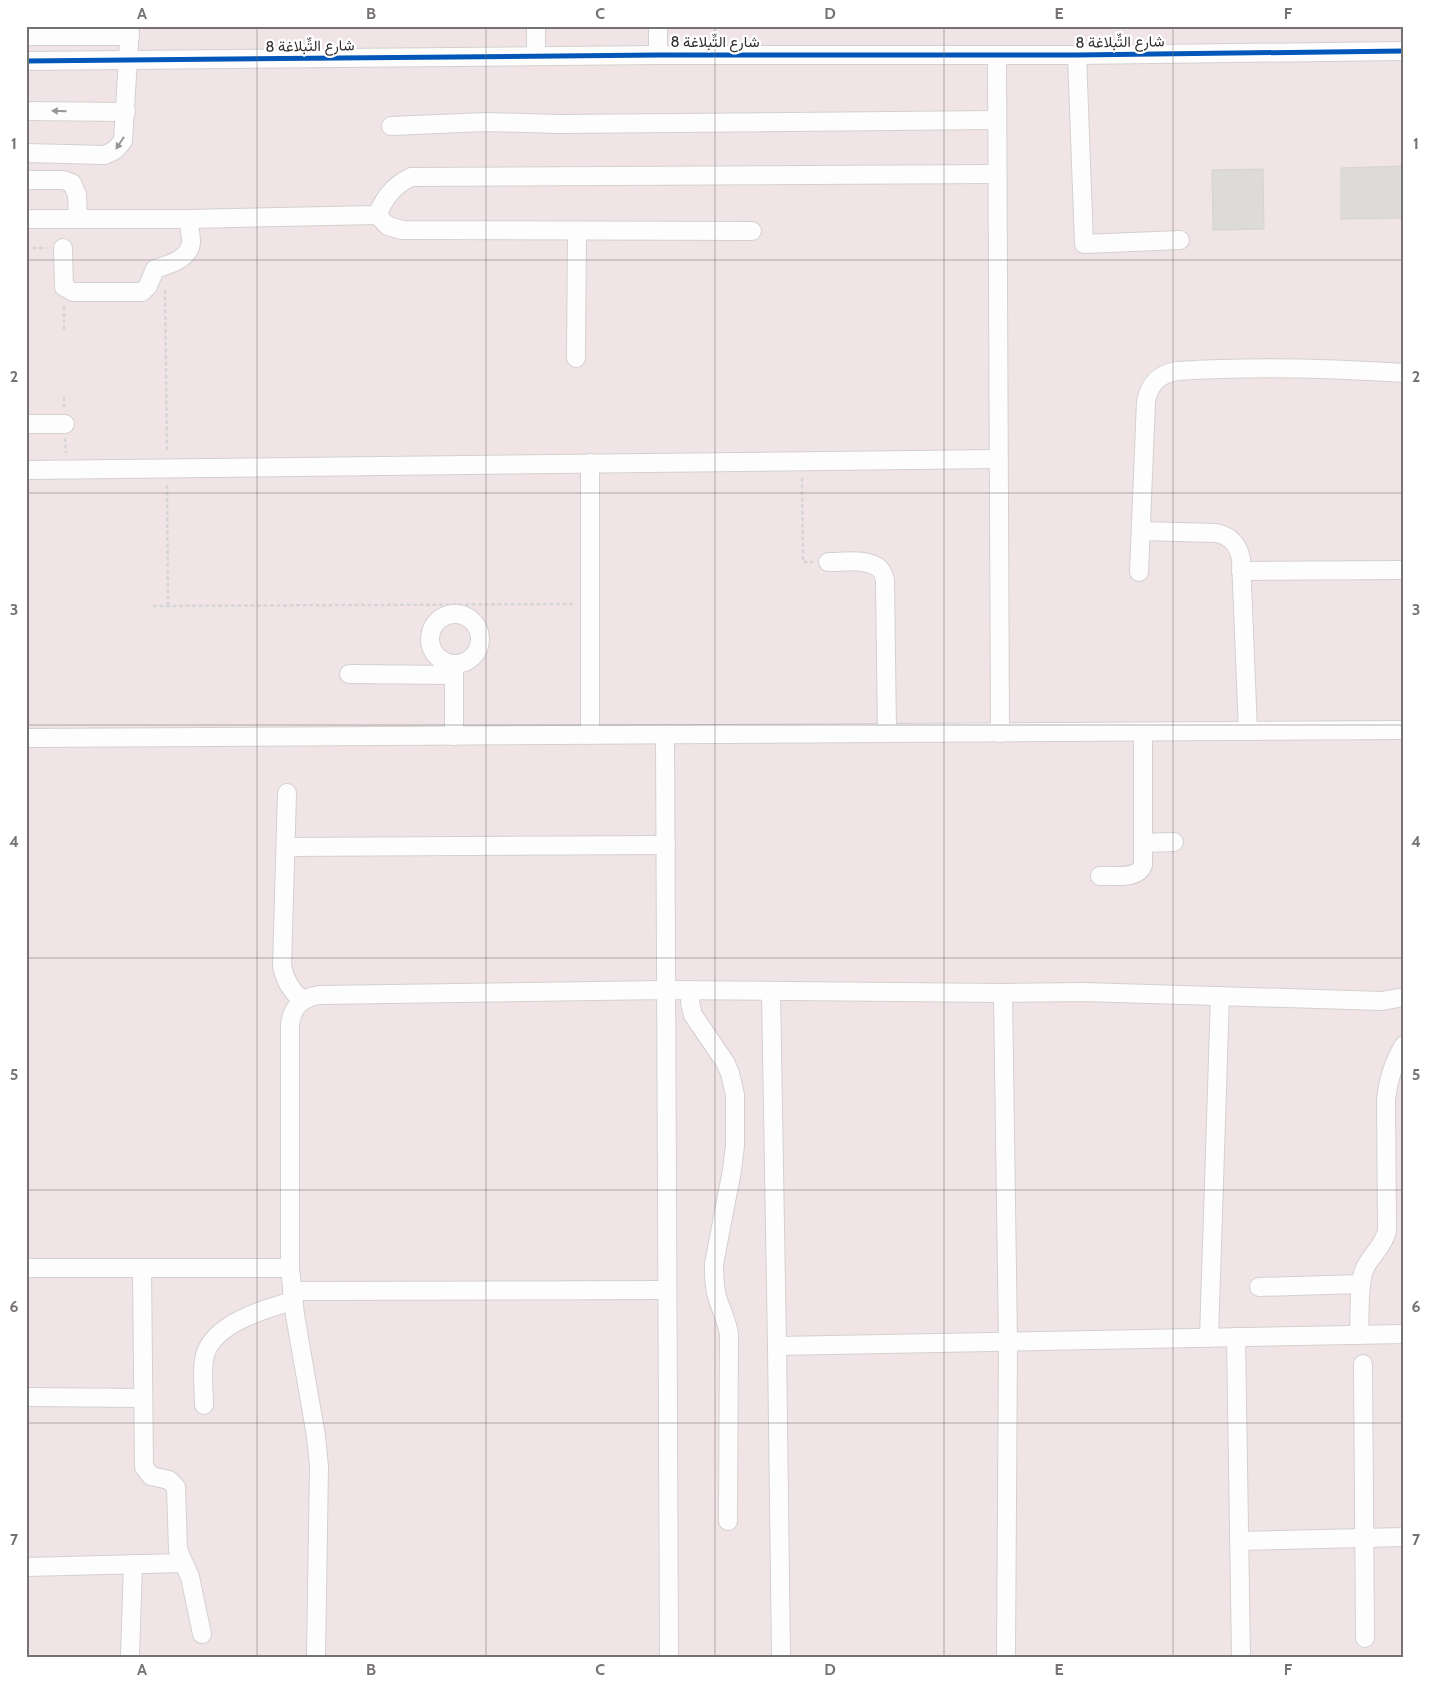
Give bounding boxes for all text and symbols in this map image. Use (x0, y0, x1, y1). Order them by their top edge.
text: A (137, 4, 147, 23)
text: B (366, 4, 376, 23)
text: C (595, 4, 605, 23)
text: D (824, 4, 836, 23)
text: E (1054, 4, 1064, 23)
text: F (1284, 4, 1293, 23)
street label: شارع التِّبلاغة 8 (1075, 32, 1165, 54)
street label: شارع التِّبلاغة 8 (670, 33, 760, 53)
street label: شارع التِّبلاغة 8 (265, 36, 355, 58)
one-way arrow (51, 107, 67, 115)
text: 1 (11, 134, 17, 153)
text: 1 (1413, 134, 1419, 153)
one-way arrow (115, 136, 124, 150)
text: 2 (10, 367, 18, 386)
text: 2 (1412, 367, 1420, 386)
text: 3 (10, 600, 18, 619)
text: 3 (1412, 600, 1420, 619)
text: 4 (9, 832, 19, 851)
text: 4 (1411, 832, 1421, 851)
text: 5 (10, 1065, 18, 1084)
text: 5 (1412, 1065, 1420, 1084)
text: 6 (10, 1297, 19, 1316)
text: 6 (1412, 1297, 1421, 1316)
text: 7 (10, 1530, 19, 1549)
text: 7 (1412, 1530, 1421, 1549)
text: A (137, 1660, 147, 1679)
text: B (366, 1660, 376, 1679)
text: C (595, 1660, 605, 1679)
text: D (824, 1660, 836, 1679)
text: E (1054, 1660, 1064, 1679)
text: F (1284, 1660, 1293, 1679)

